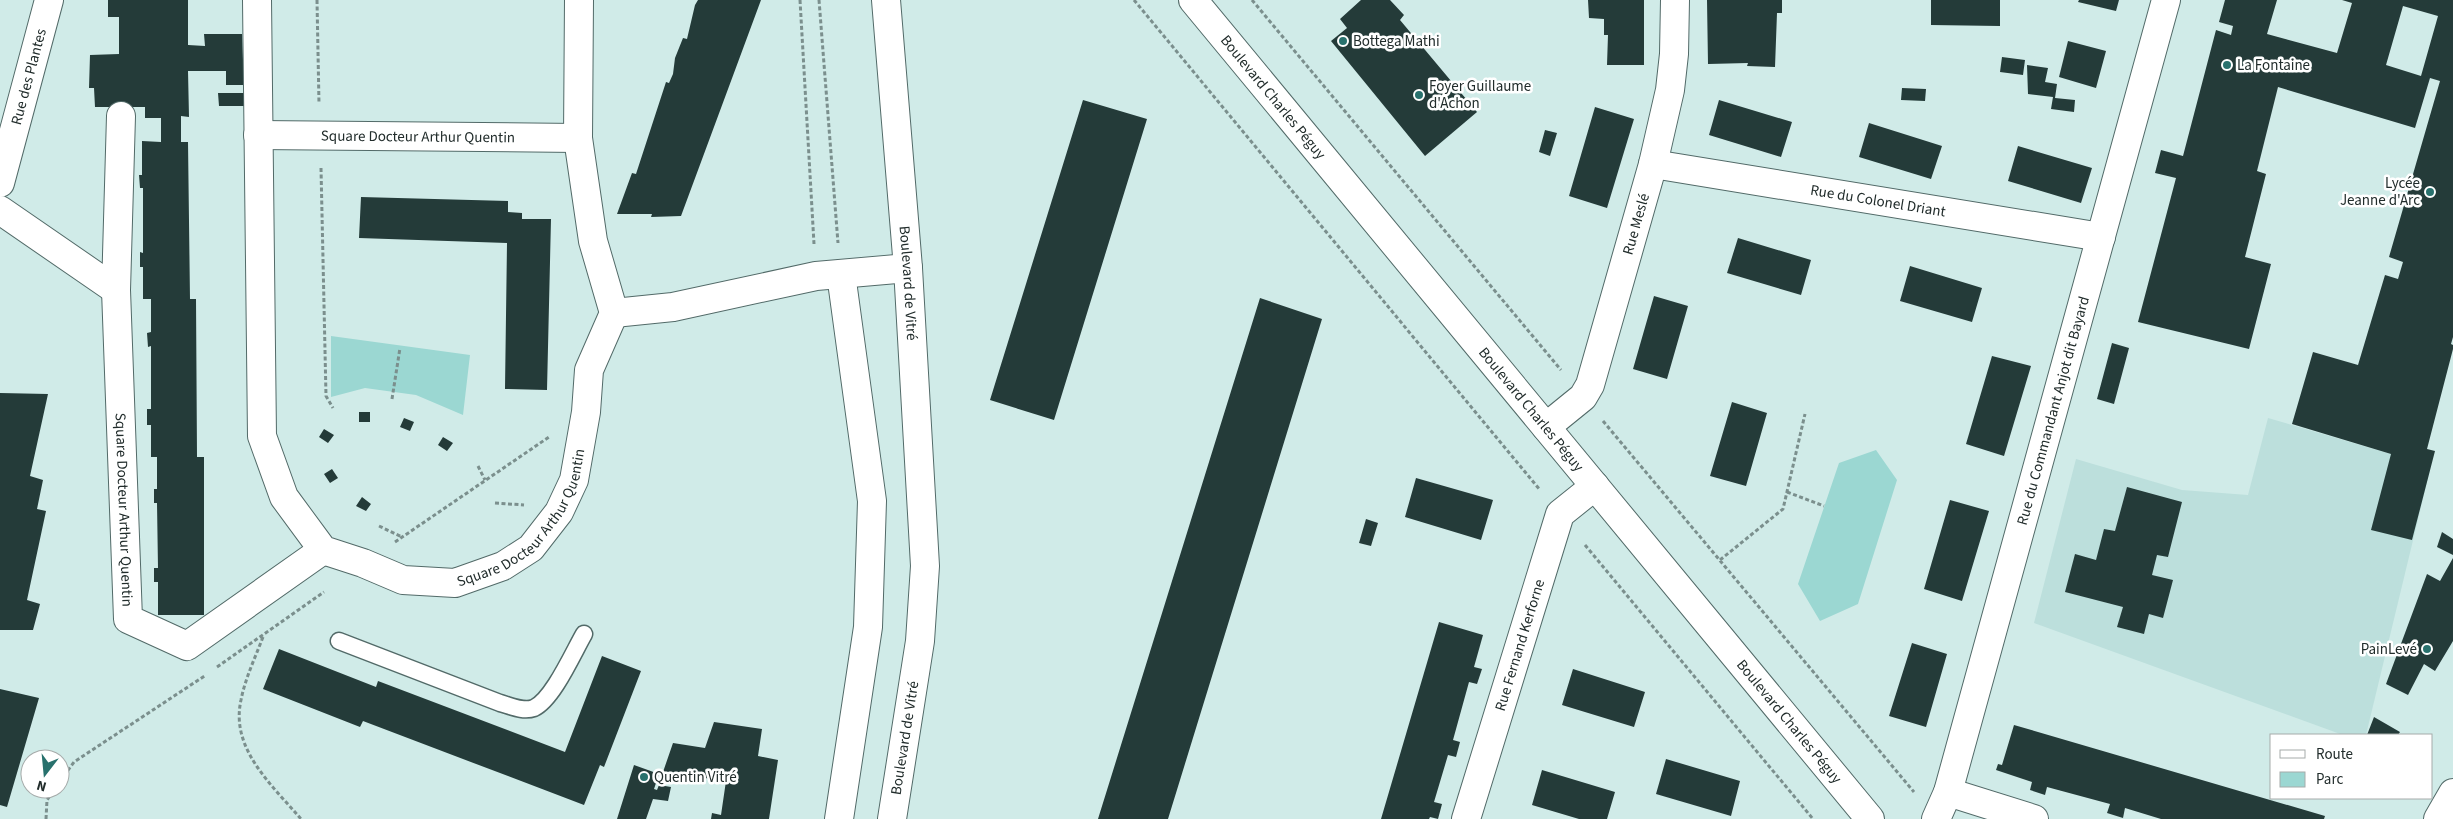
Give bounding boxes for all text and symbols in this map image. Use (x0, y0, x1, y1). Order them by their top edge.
street label: Rue des Plantes (6, 26, 51, 127)
street label: Boulevard Charles Péguy (1216, 30, 1331, 164)
place label: Bottega Mathi (1353, 31, 1440, 52)
marker: Bottega Mathi (1337, 35, 1349, 47)
place label: La Fontaine (2237, 55, 2310, 76)
marker: La Fontaine (2221, 59, 2233, 71)
place label: Foyer Guillaume d'Achon (1429, 76, 1531, 114)
marker: Foyer Guillaume d'Achon (1413, 89, 1425, 101)
street label: Square Docteur Arthur Quentin (321, 125, 515, 148)
place label: Lycée Jeanne d'Arc (2340, 173, 2420, 211)
street label: Rue du Colonel Driant (1809, 179, 1947, 222)
marker: Lycée Jeanne d'Arc (2424, 186, 2436, 198)
street label: Rue Meslé (1617, 191, 1655, 257)
street label: Boulevard de Vitré (894, 225, 923, 341)
street label: Rue du Commandant Anjot dit Bayard (2011, 294, 2094, 528)
street label: Boulevard Charles Péguy (1474, 343, 1589, 476)
street label: Square Docteur Arthur Quentin (110, 412, 138, 607)
street label: Square Docteur Arthur Quentin (454, 447, 590, 592)
street label: Rue Fernand Kerforne (1489, 577, 1550, 714)
place label: PainLevé (2361, 639, 2417, 660)
marker: PainLevé (2421, 643, 2433, 655)
street label: Boulevard Charles Péguy (1732, 655, 1847, 788)
street label: Boulevard de Vitré (886, 680, 924, 796)
legend (2270, 734, 2433, 799)
text: Route (2316, 744, 2353, 765)
north arrow (20, 749, 70, 799)
place label: Quentin Vitré (654, 767, 737, 788)
text: Parc (2316, 769, 2343, 790)
marker: Quentin Vitré (638, 771, 650, 783)
text: N (34, 775, 49, 796)

